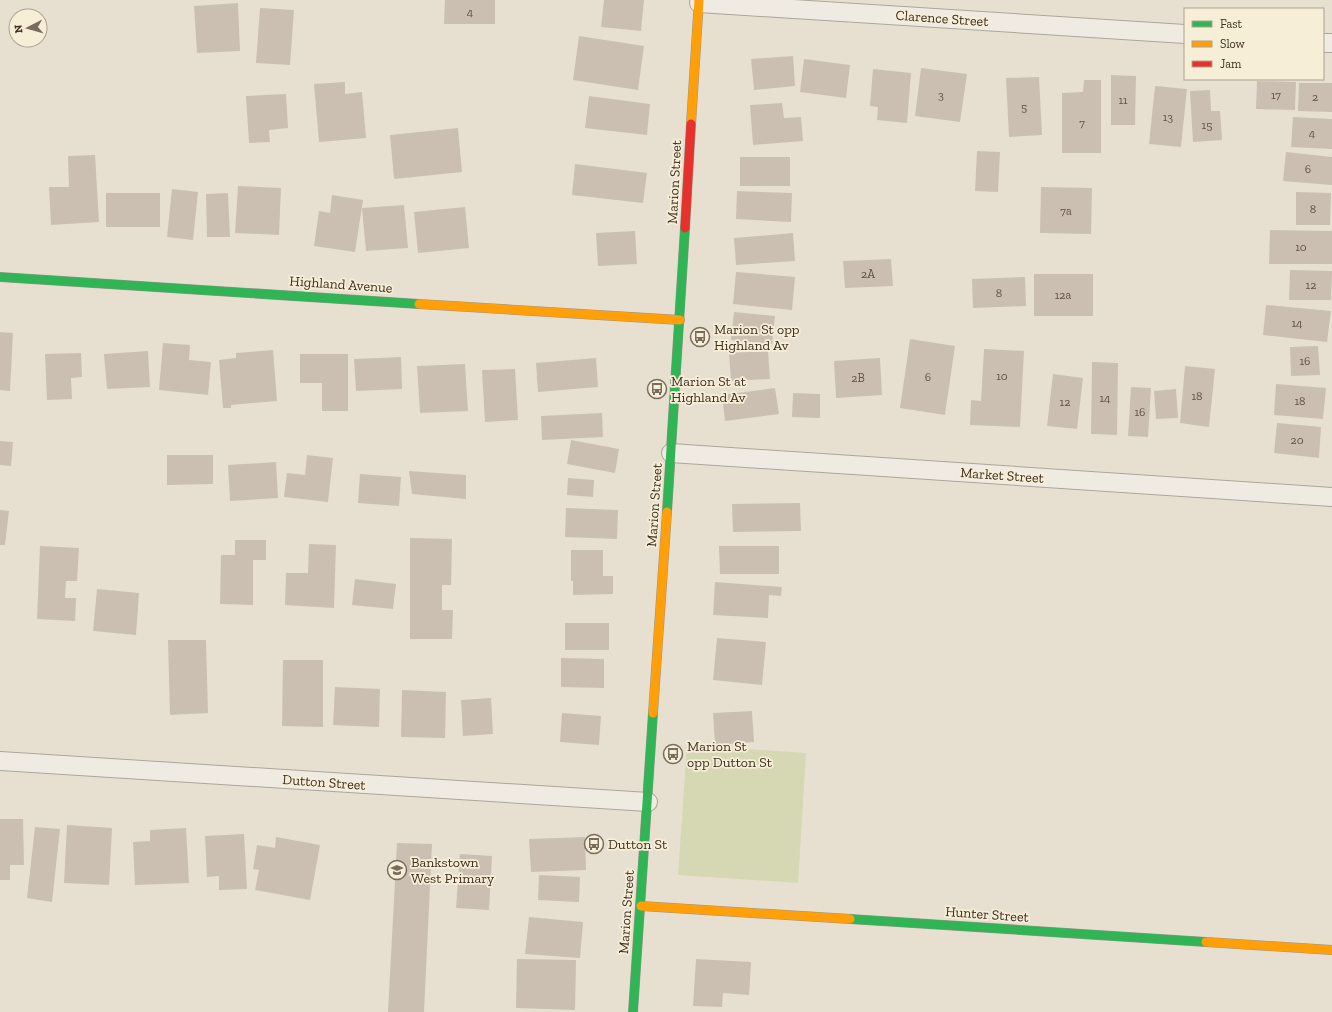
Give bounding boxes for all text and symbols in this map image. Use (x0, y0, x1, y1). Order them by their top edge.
house number: 4 (467, 5, 474, 19)
street label: Clarence Street (895, 7, 990, 30)
north arrow (8, 8, 48, 48)
legend (1184, 8, 1324, 80)
text: Fast (1220, 17, 1243, 31)
text: N (12, 24, 25, 34)
text: Slow (1220, 37, 1246, 51)
text: Jam (1220, 57, 1242, 71)
house number: 3 (938, 88, 944, 102)
house number: 17 (1271, 88, 1281, 102)
house number: 2 (1312, 90, 1318, 104)
house number: 11 (1118, 93, 1128, 107)
house number: 5 (1021, 100, 1027, 114)
house number: 13 (1163, 110, 1173, 124)
house number: 7 (1079, 116, 1085, 130)
house number: 15 (1202, 118, 1212, 132)
house number: 4 (1309, 126, 1316, 140)
street label: Marion Street (664, 139, 685, 224)
house number: 6 (1305, 162, 1311, 176)
house number: 8 (1310, 202, 1316, 216)
house number: 7a (1060, 204, 1072, 218)
house number: 10 (1295, 240, 1307, 254)
house number: 2A (861, 267, 875, 281)
street label: Highland Avenue (289, 272, 394, 297)
house number: 12 (1306, 278, 1316, 292)
house number: 8 (996, 286, 1002, 300)
house number: 12a (1055, 288, 1071, 302)
house number: 14 (1291, 316, 1303, 330)
place label: Marion St opp Highland Av (714, 321, 800, 354)
bus stop icon: Marion St opp Highland Av (689, 326, 711, 348)
house number: 16 (1300, 354, 1311, 368)
house number: 10 (996, 369, 1008, 383)
house number: 6 (925, 370, 931, 384)
house number: 2B (851, 371, 865, 385)
place label: Marion St at Highland Av (671, 373, 747, 406)
bus stop icon: Marion St at Highland Av (646, 378, 668, 400)
house number: 18 (1191, 389, 1203, 403)
house number: 14 (1099, 391, 1111, 405)
house number: 18 (1294, 394, 1306, 408)
house number: 12 (1060, 395, 1070, 409)
house number: 16 (1135, 405, 1146, 419)
house number: 20 (1290, 433, 1304, 447)
street label: Marion Street (643, 462, 666, 548)
street label: Market Street (960, 464, 1045, 487)
place label: Marion St opp Dutton St (687, 738, 773, 771)
bus stop icon: Marion St opp Dutton St (662, 743, 684, 765)
street label: Dutton Street (282, 771, 367, 794)
bus stop icon: Dutton St (583, 833, 605, 855)
place label: Dutton St (608, 836, 668, 853)
place label: Bankstown West Primary (411, 854, 495, 887)
school or university icon: Bankstown West Primary (386, 859, 408, 881)
street label: Marion Street (615, 869, 638, 955)
street label: Hunter Street (945, 903, 1030, 926)

